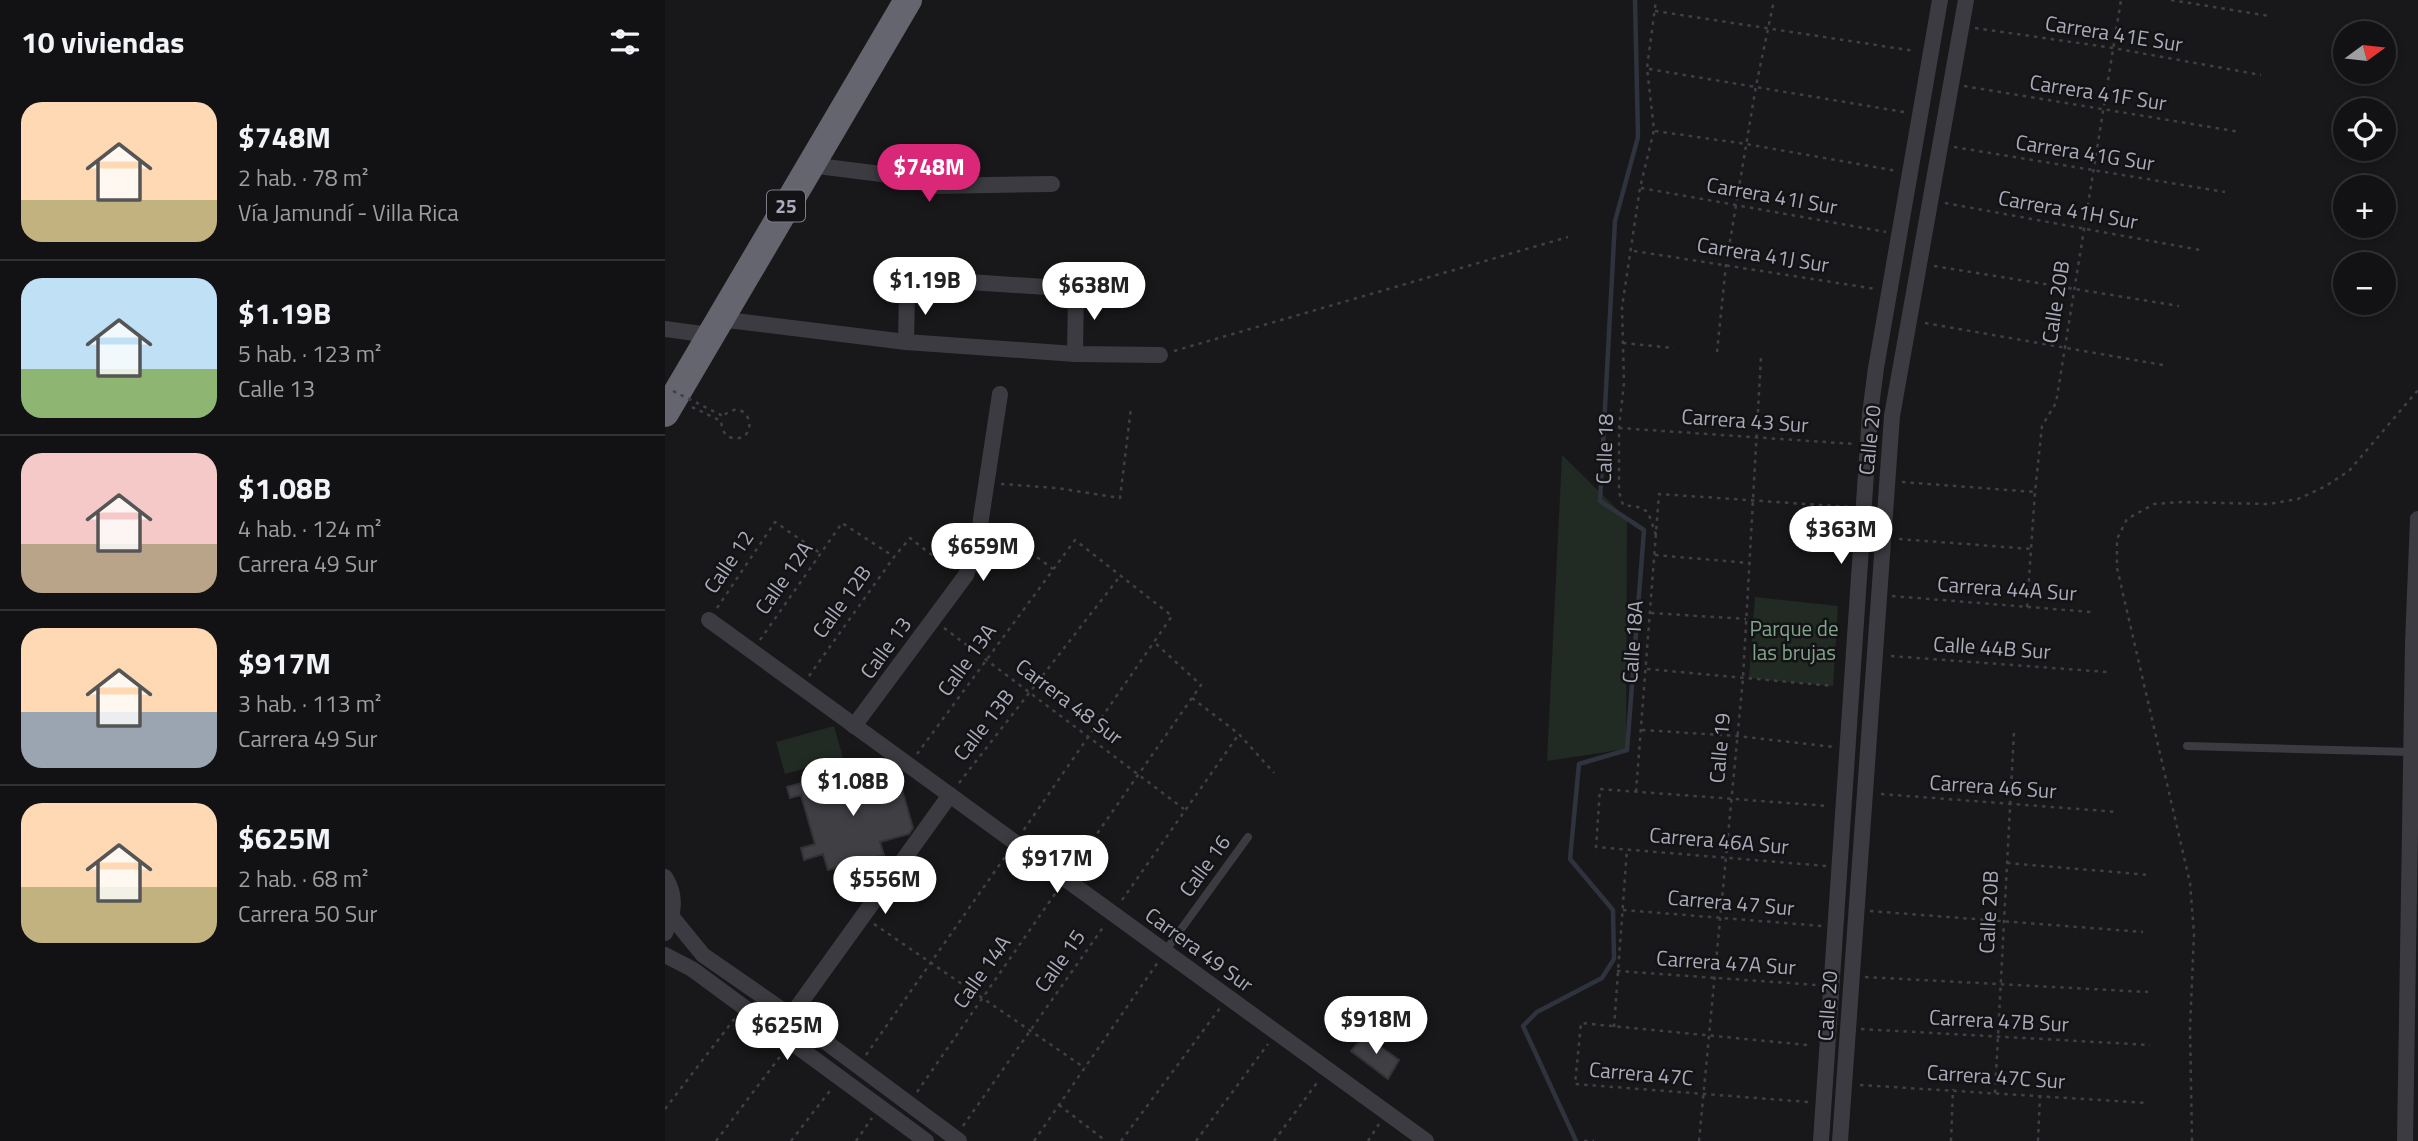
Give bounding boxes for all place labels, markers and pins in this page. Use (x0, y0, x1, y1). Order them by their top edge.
pin: $748M (880, 144, 978, 204)
pin: $1.19B (868, 258, 982, 317)
pin: $638M (1045, 262, 1143, 322)
pin: $363M (1792, 506, 1890, 566)
pin: $659M (934, 524, 1032, 583)
pin: $1.08B (796, 758, 910, 818)
pin: $917M (1008, 836, 1106, 895)
pin: $556M (836, 856, 934, 916)
pin: $918M (1327, 996, 1425, 1056)
pin: $625M (738, 1002, 836, 1062)

